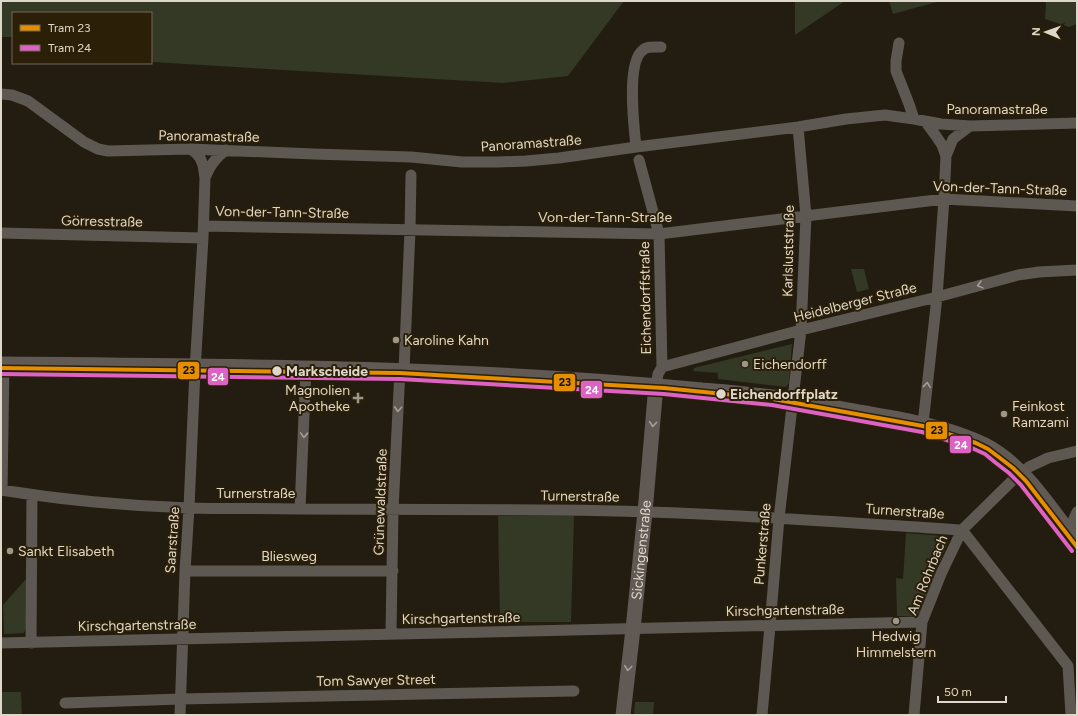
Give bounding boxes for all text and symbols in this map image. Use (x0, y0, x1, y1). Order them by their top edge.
legend (12, 12, 152, 64)
north arrow (1026, 12, 1066, 52)
text: Tram 23 (48, 21, 91, 35)
text: N (1030, 27, 1043, 36)
text: Tram 24 (48, 41, 92, 55)
street label: Panoramastraße (946, 101, 1048, 118)
street label: Panoramastraße (158, 127, 260, 146)
street label: Panoramastraße (480, 131, 582, 156)
street label: Von-der-Tann-Straße (933, 178, 1068, 199)
street label: Von-der-Tann-Straße (215, 203, 350, 222)
street label: Karlsluststraße (779, 205, 798, 297)
street label: Von-der-Tann-Straße (538, 209, 672, 226)
street label: Görresstraße (61, 212, 143, 231)
street label: Eichendorffstraße (636, 241, 655, 355)
street label: Heidelberger Straße (792, 279, 919, 326)
one-way arrow (977, 280, 984, 289)
place label: Karoline Kahn (404, 332, 489, 349)
marker: Karoline Kahn (391, 335, 401, 345)
place label: Eichendorff (753, 356, 828, 373)
marker: Eichendorff (740, 359, 750, 369)
line badge: 23 (177, 361, 200, 380)
place label: Markscheide (286, 363, 368, 380)
text: 23 (183, 364, 195, 377)
marker: Markscheide (270, 364, 284, 378)
line badge: 24 (207, 367, 229, 386)
text: 24 (211, 371, 225, 384)
line badge: 23 (553, 373, 576, 392)
text: 23 (559, 376, 571, 389)
line badge: 24 (580, 380, 603, 399)
place label: Magnolien Apotheke (285, 382, 350, 415)
one-way arrow (922, 382, 931, 388)
text: 24 (585, 384, 599, 397)
place label: Eichendorffplatz (730, 386, 838, 403)
marker: Eichendorffplatz (714, 387, 728, 401)
marker: Magnolien Apotheke (353, 393, 363, 403)
place label: Feinkost Ramzami (1012, 398, 1069, 431)
one-way arrow (394, 406, 402, 412)
marker: Feinkost Ramzami (999, 409, 1009, 419)
one-way arrow (648, 421, 657, 427)
line badge: 23 (925, 421, 948, 440)
text: 23 (931, 424, 943, 437)
one-way arrow (299, 432, 308, 438)
line badge: 24 (949, 435, 972, 454)
text: 24 (954, 439, 968, 452)
street label: Grünewaldstraße (370, 448, 391, 556)
street label: Turnerstraße (216, 485, 296, 502)
street label: Turnerstraße (540, 487, 620, 506)
street label: Sickingenstraße (628, 499, 655, 601)
street label: Turnerstraße (865, 500, 945, 523)
street label: Punkerstraße (750, 502, 775, 586)
street label: Saarstraße (162, 506, 183, 574)
street label: Am Rohrbach (904, 532, 951, 618)
place label: Sankt Elisabeth (18, 543, 115, 560)
marker: Sankt Elisabeth (5, 546, 15, 556)
street label: Bliesweg (261, 548, 317, 565)
street label: Kirschgartenstraße (726, 601, 845, 620)
street label: Kirschgartenstraße (402, 609, 521, 628)
street label: Kirschgartenstraße (78, 616, 197, 635)
marker: Hedwig Himmelstern (891, 616, 901, 626)
place label: Hedwig Himmelstern (856, 628, 936, 661)
one-way arrow (624, 665, 633, 671)
street label: Tom Sawyer Street (316, 671, 436, 690)
scale bar (938, 678, 1006, 704)
text: 50 m (944, 685, 972, 699)

